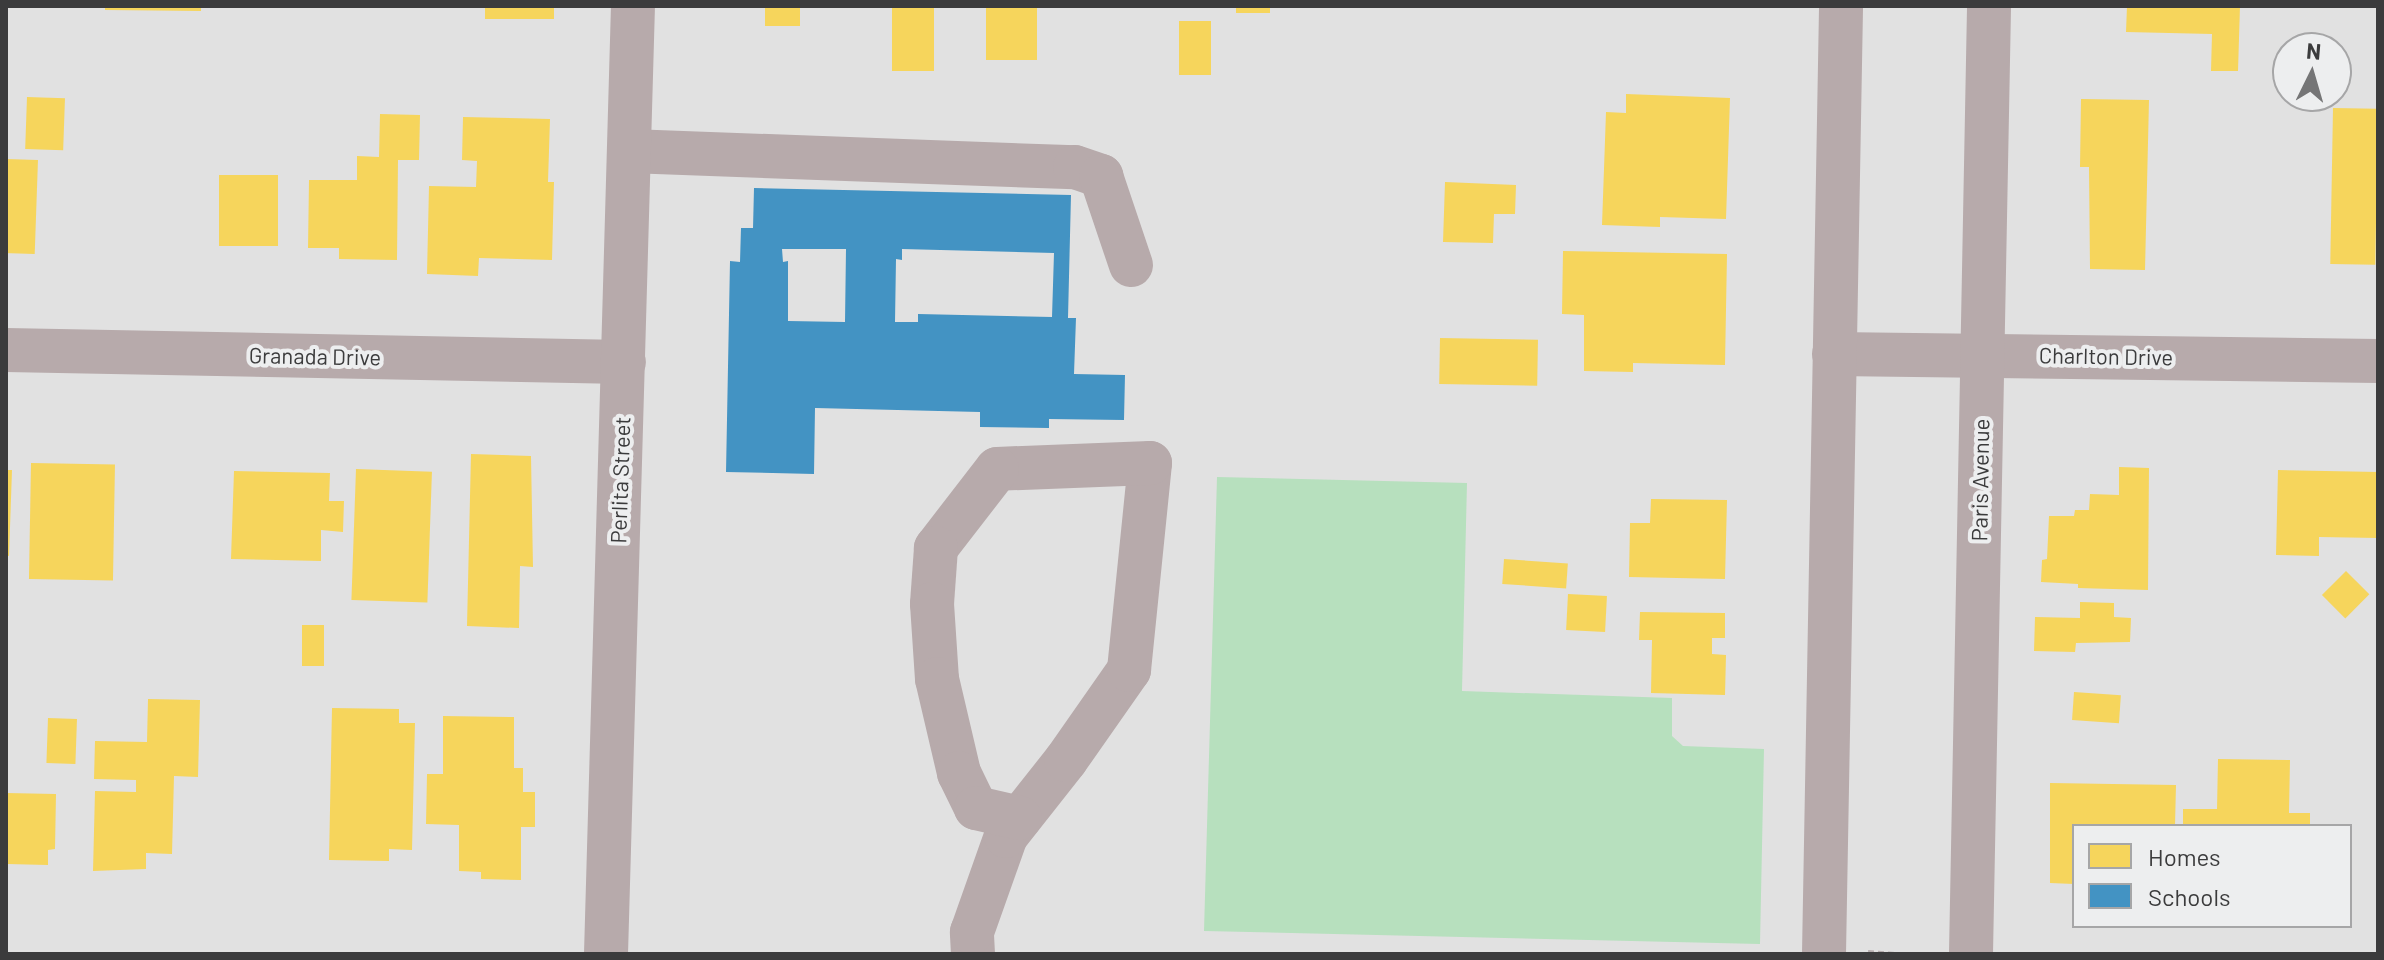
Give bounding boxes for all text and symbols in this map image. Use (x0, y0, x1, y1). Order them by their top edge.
north arrow (2272, 32, 2352, 112)
text: N (2305, 36, 2322, 64)
street label: Granada Drive (249, 342, 381, 370)
street label: Charlton Drive (2039, 342, 2173, 370)
street label: Perlita Street (605, 416, 635, 544)
street label: Paris Avenue (1966, 418, 1994, 542)
legend (2072, 824, 2352, 928)
text: Homes (2148, 842, 2221, 871)
text: Schools (2148, 882, 2231, 911)

